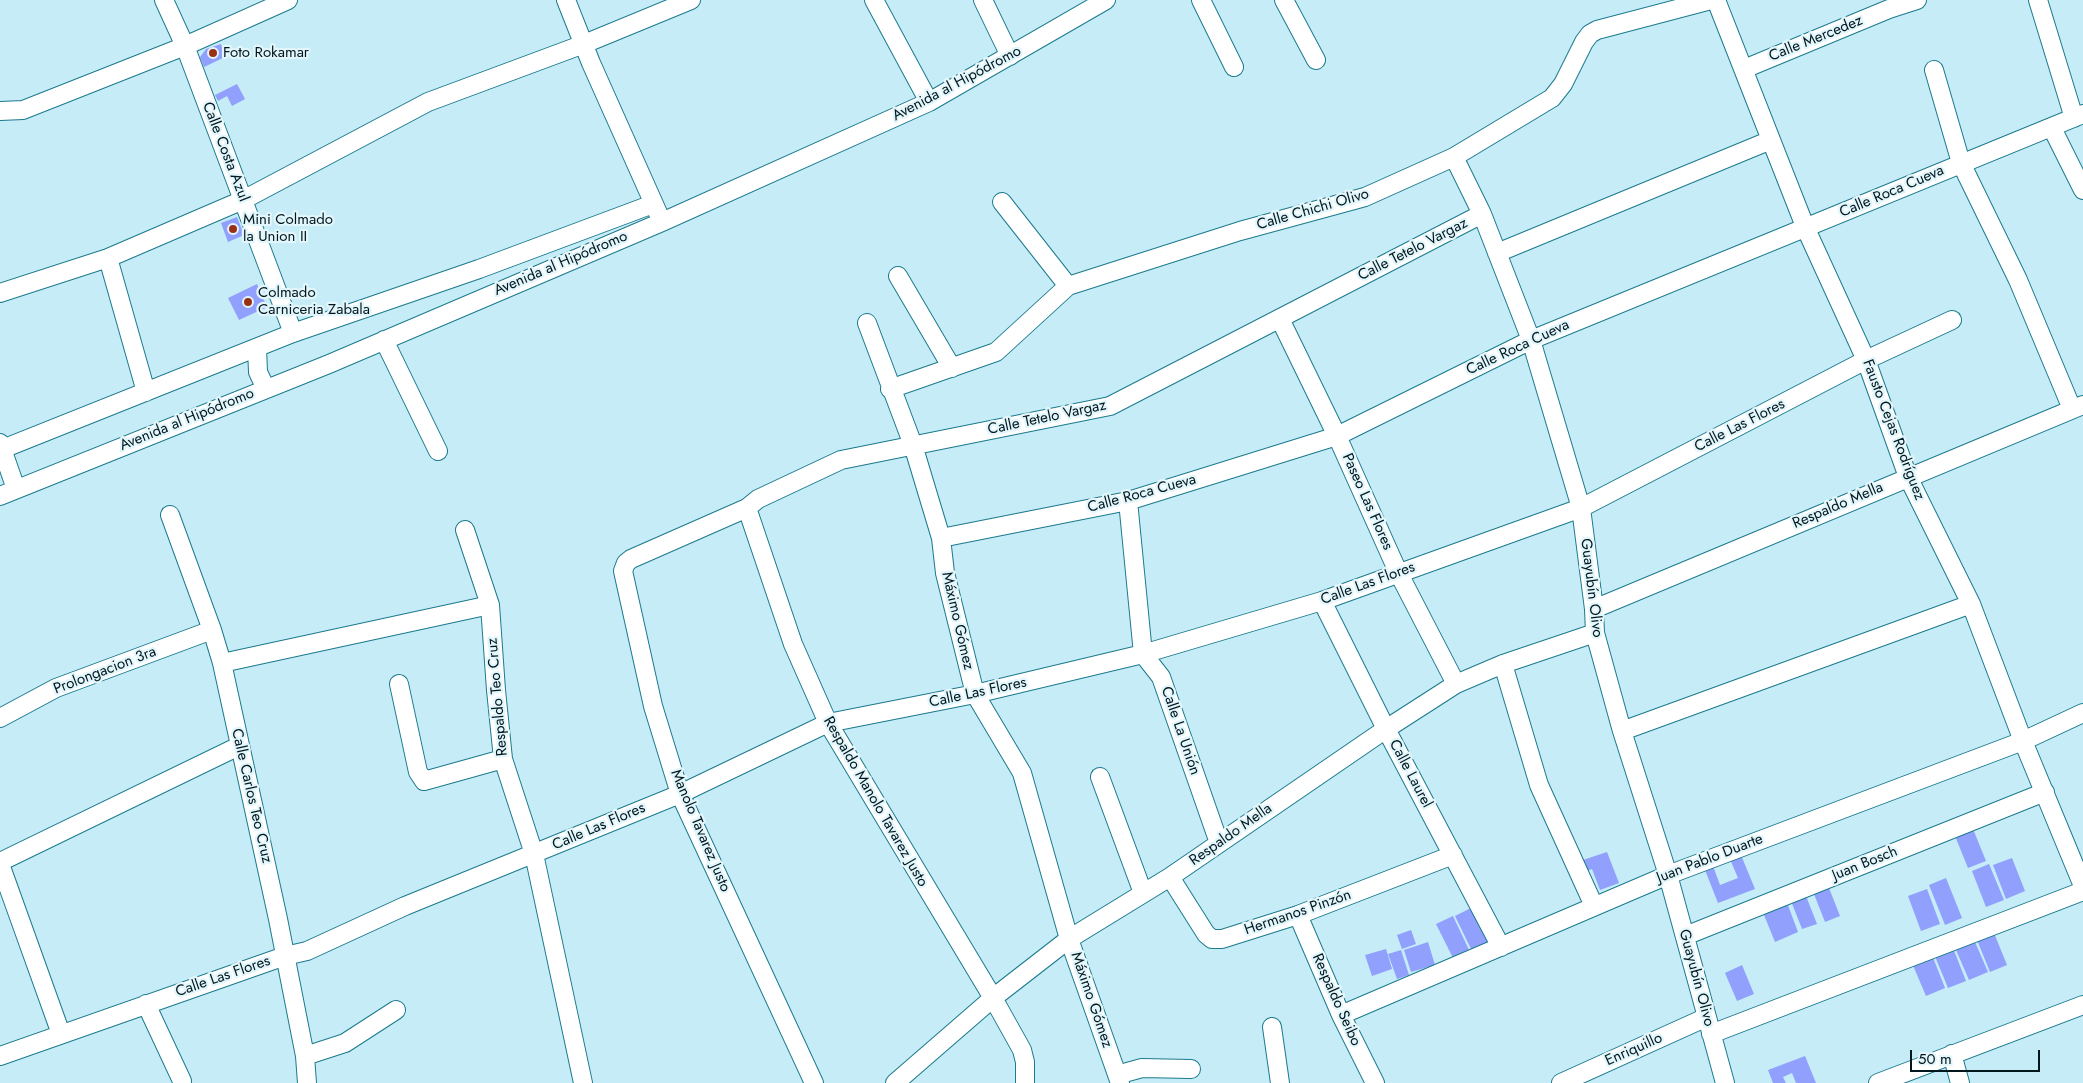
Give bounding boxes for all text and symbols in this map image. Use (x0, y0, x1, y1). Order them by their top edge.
street label: Calle Mercedez (1767, 12, 1865, 66)
street label: Avenida al Hipódromo (889, 42, 1025, 126)
place label: Foto Rokamar (223, 44, 309, 62)
marker: Foto Rokamar (207, 47, 219, 59)
street label: Calle Costa Azul (198, 100, 252, 204)
street label: Calle Roca Cueva (1837, 162, 1947, 222)
street label: Calle Chichi Olivo (1255, 185, 1371, 235)
place label: Mini Colmado la Union II (243, 211, 333, 246)
street label: Calle Tetelo Vargaz (1355, 215, 1471, 285)
marker: Mini Colmado la Union II (227, 223, 239, 235)
street label: Avenida al Hipódromo (491, 228, 631, 300)
place label: Colmado Carniceria Zabala (258, 284, 370, 319)
marker: Colmado Carniceria Zabala (242, 296, 254, 308)
street label: Calle Roca Cueva (1464, 316, 1572, 380)
street label: Fausto Cejas Rodríguez (1858, 357, 1928, 503)
street label: Avenida al Hipódromo (117, 385, 257, 455)
street label: Calle Las Flores (1692, 396, 1788, 456)
street label: Calle Tetelo Vargaz (986, 397, 1108, 439)
street label: Paseo Las Flores (1338, 451, 1396, 553)
street label: Calle Roca Cueva (1086, 471, 1198, 517)
street label: Respaldo Mella (1790, 479, 1886, 533)
street label: Guayubín Olivo (1576, 537, 1606, 639)
street label: Calle Las Flores (1318, 559, 1418, 609)
street label: Máximo Gómez (937, 570, 977, 672)
street label: Respaldo Teo Cruz (484, 637, 512, 757)
street label: Prolongacion 3ra (51, 643, 159, 699)
street label: Calle Las Flores (928, 674, 1028, 712)
street label: Calle La Unión (1156, 684, 1204, 778)
street label: Respaldo Manolo Tavarez Justo (819, 714, 931, 890)
street label: Calle Carlos Teo Cruz (227, 727, 275, 865)
street label: Calle Laurel (1385, 737, 1435, 811)
street label: Manolo Tavarez Justo (666, 767, 734, 895)
street label: Calle Las Flores (550, 799, 648, 855)
street label: Respaldo Mella (1186, 800, 1276, 870)
street label: Juan Pablo Duarte (1654, 830, 1766, 888)
street label: Juan Bosch (1830, 843, 1900, 885)
street label: Hermanos Pinzón (1242, 886, 1354, 940)
street label: Guayubín Olivo (1674, 928, 1718, 1028)
street label: Máximo Gómez (1066, 950, 1116, 1050)
street label: Respaldo Seibo (1308, 951, 1364, 1049)
street label: Calle Las Flores (173, 952, 273, 1002)
street label: Enriquillo (1603, 1029, 1665, 1071)
scale bar (1913, 1040, 2043, 1072)
text: 50 m (1918, 1048, 1952, 1070)

